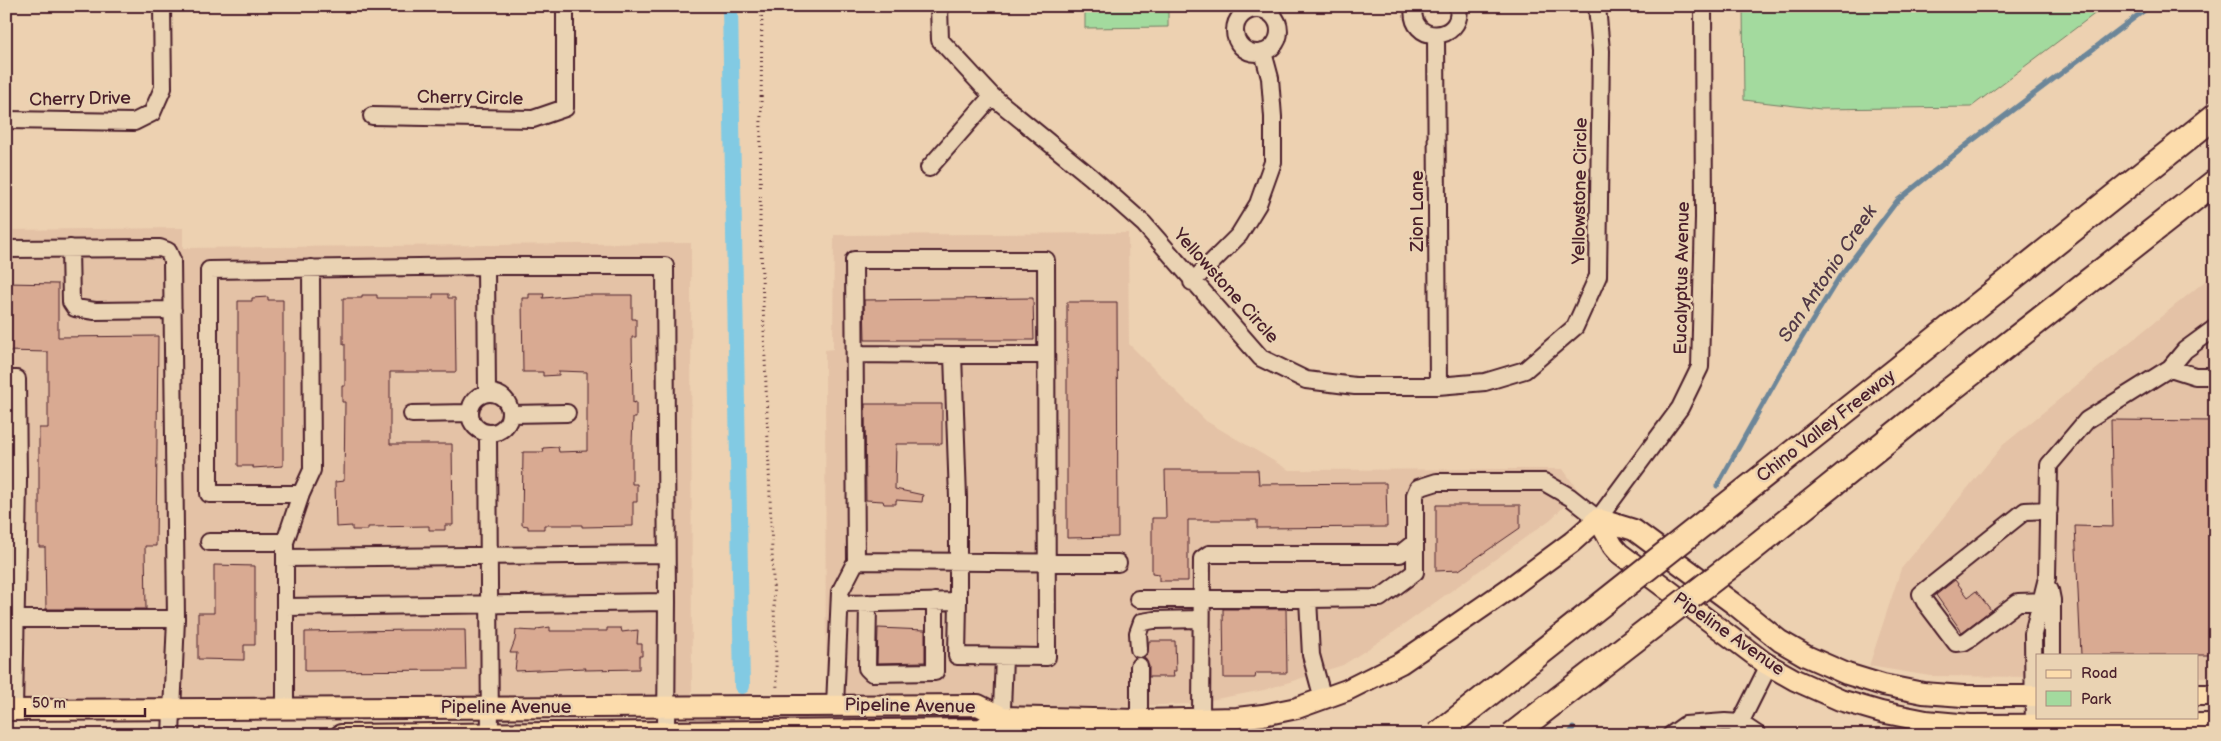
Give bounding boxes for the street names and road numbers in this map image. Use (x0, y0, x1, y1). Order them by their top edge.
street label: Cherry Circle (417, 87, 524, 109)
street label: Cherry Drive (29, 88, 131, 110)
street label: Yellowstone Circle (1568, 117, 1592, 266)
street label: Zion Lane (1407, 170, 1428, 253)
street label: Eucalyptus Avenue (1670, 201, 1694, 355)
street label: Yellowstone Circle (1168, 224, 1283, 348)
street label: Chino Valley Freeway (1752, 365, 1900, 487)
street label: Pipeline Avenue (1669, 588, 1789, 680)
street label: Pipeline Avenue (844, 694, 976, 718)
street label: Pipeline Avenue (441, 697, 572, 718)

